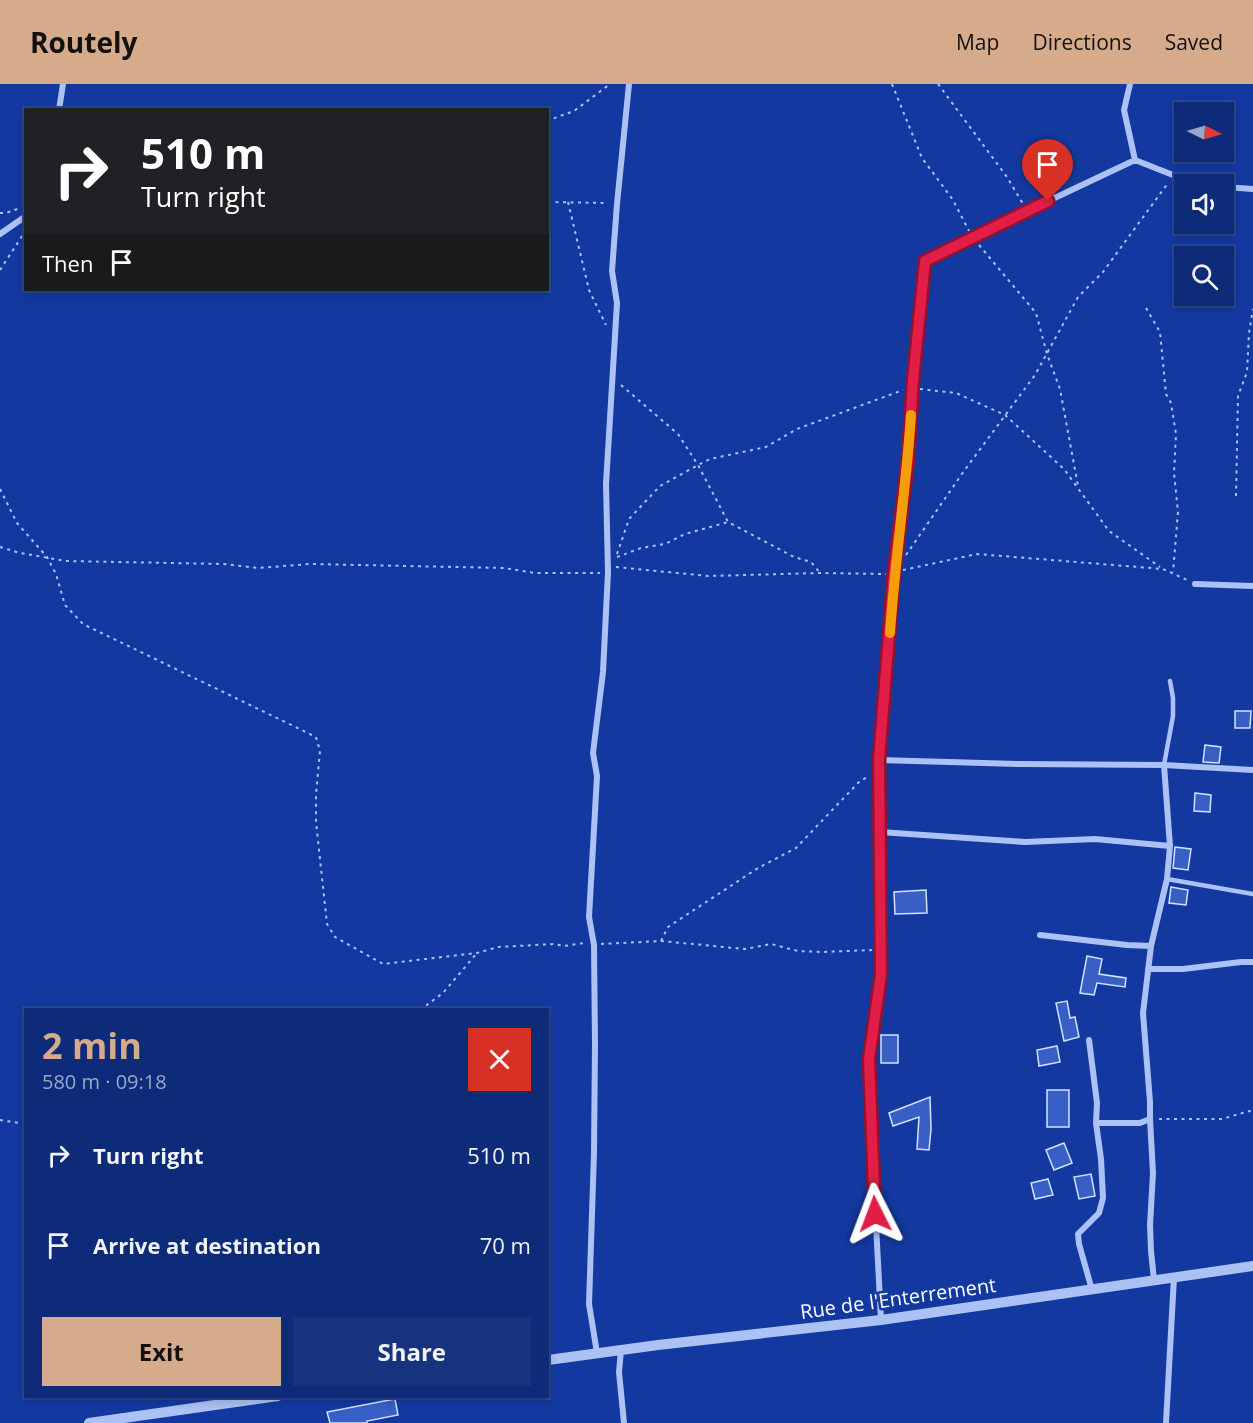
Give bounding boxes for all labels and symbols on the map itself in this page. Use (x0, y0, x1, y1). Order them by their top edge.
north arrow (1174, 102, 1234, 162)
pin (1022, 139, 1073, 201)
position arrow (843, 1182, 907, 1246)
street label: Rue de l'Enterrement (798, 1271, 998, 1325)

